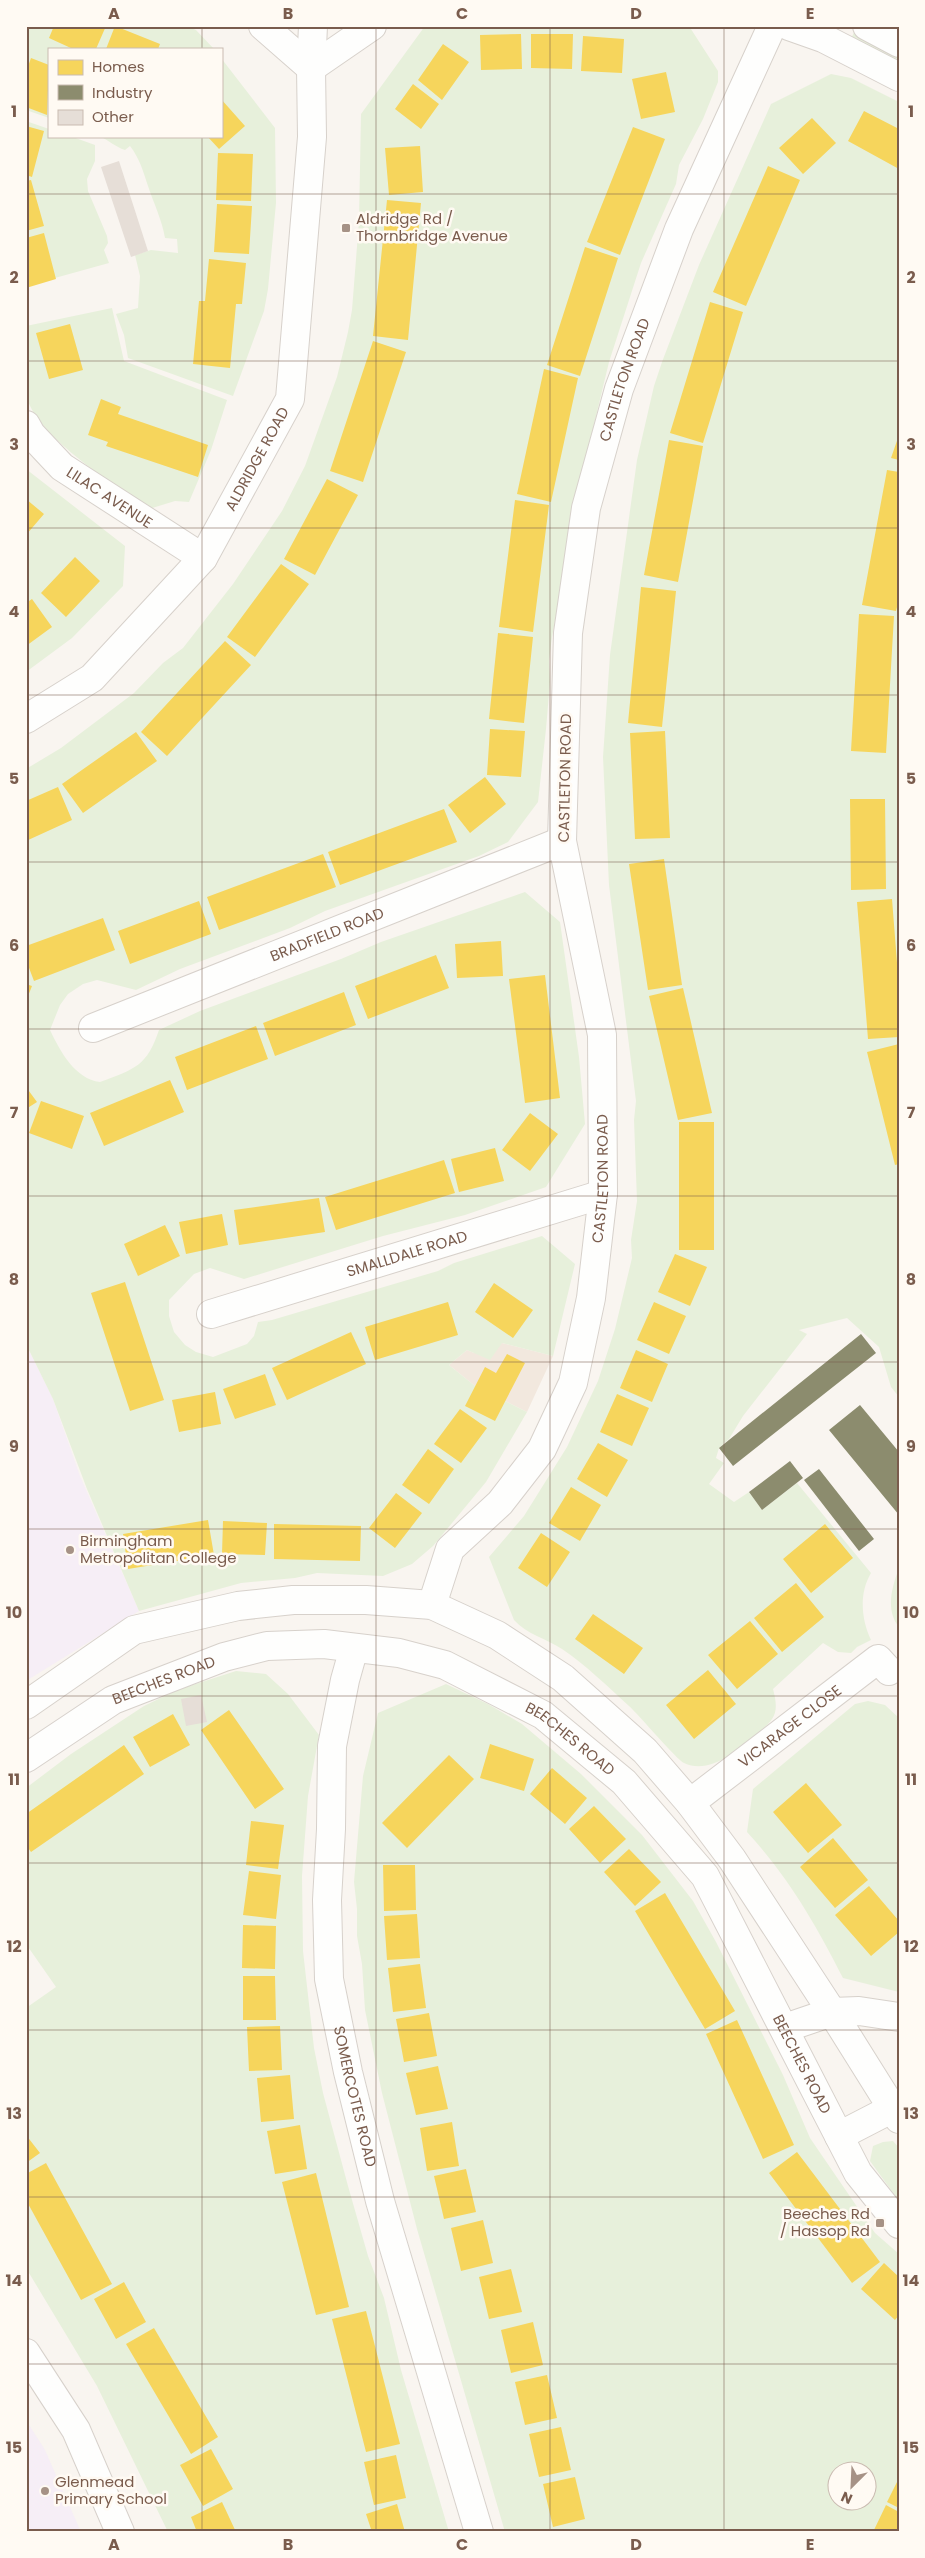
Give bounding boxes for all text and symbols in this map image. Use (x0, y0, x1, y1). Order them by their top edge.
text: A (108, 2, 120, 25)
text: B (283, 2, 293, 25)
text: C (456, 2, 468, 25)
text: D (630, 2, 642, 25)
text: E (806, 2, 814, 25)
legend (48, 48, 222, 138)
text: Homes (92, 56, 145, 77)
text: Industry (92, 82, 153, 103)
text: 1 (11, 100, 17, 123)
text: 1 (908, 100, 914, 123)
text: Other (92, 106, 134, 127)
place label: Aldridge Rd / Thornbridge Avenue (356, 208, 508, 246)
marker: Aldridge Rd / Thornbridge Avenue (340, 222, 352, 234)
text: 2 (9, 266, 19, 289)
text: 2 (906, 266, 916, 289)
street label: CASTLETON ROAD (594, 315, 655, 444)
street label: ALDRIDGE ROAD (220, 403, 294, 515)
text: 3 (9, 433, 19, 456)
text: 3 (906, 433, 916, 456)
street label: LILAC AVENUE (62, 462, 157, 533)
text: 4 (9, 600, 20, 623)
text: 4 (906, 600, 917, 623)
street label: CASTLETON ROAD (553, 713, 576, 843)
text: 5 (9, 767, 19, 790)
text: 5 (906, 767, 916, 790)
street label: BRADFIELD ROAD (267, 902, 387, 966)
text: 6 (9, 934, 19, 957)
text: 6 (906, 934, 916, 957)
text: 7 (10, 1101, 19, 1124)
text: 7 (907, 1101, 916, 1124)
street label: CASTLETON ROAD (586, 1114, 613, 1244)
street label: SMALLDALE ROAD (344, 1225, 470, 1282)
text: 8 (9, 1268, 19, 1291)
text: 8 (906, 1268, 916, 1291)
text: 9 (9, 1435, 19, 1458)
text: 9 (906, 1435, 916, 1458)
place label: Birmingham Metropolitan College (80, 1530, 237, 1568)
marker: Birmingham Metropolitan College (64, 1544, 76, 1556)
text: 10 (6, 1601, 22, 1624)
text: 10 (903, 1601, 919, 1624)
street label: BEECHES ROAD (109, 1650, 218, 1709)
street label: VICARAGE CLOSE (734, 1680, 846, 1772)
street label: BEECHES ROAD (522, 1697, 620, 1780)
text: 11 (8, 1768, 20, 1791)
text: 11 (905, 1768, 917, 1791)
text: 12 (6, 1935, 22, 1958)
text: 12 (903, 1935, 919, 1958)
street label: BEECHES ROAD (768, 2011, 837, 2117)
street label: SOMERCOTES ROAD (329, 2024, 382, 2169)
text: 13 (6, 2102, 22, 2125)
text: 13 (903, 2102, 919, 2125)
place label: Beeches Rd / Hassop Rd (780, 2203, 870, 2241)
marker: Beeches Rd / Hassop Rd (874, 2217, 886, 2229)
text: 14 (6, 2269, 23, 2292)
text: 14 (903, 2269, 920, 2292)
text: 15 (6, 2436, 22, 2459)
text: 15 (903, 2436, 919, 2459)
north arrow (828, 2460, 878, 2510)
place label: Glenmead Primary School (55, 2471, 167, 2509)
marker: Glenmead Primary School (39, 2485, 51, 2497)
text: N (838, 2487, 856, 2509)
text: A (108, 2533, 120, 2556)
text: B (283, 2533, 293, 2556)
text: C (456, 2533, 468, 2556)
text: D (630, 2533, 642, 2556)
text: E (806, 2533, 814, 2556)

